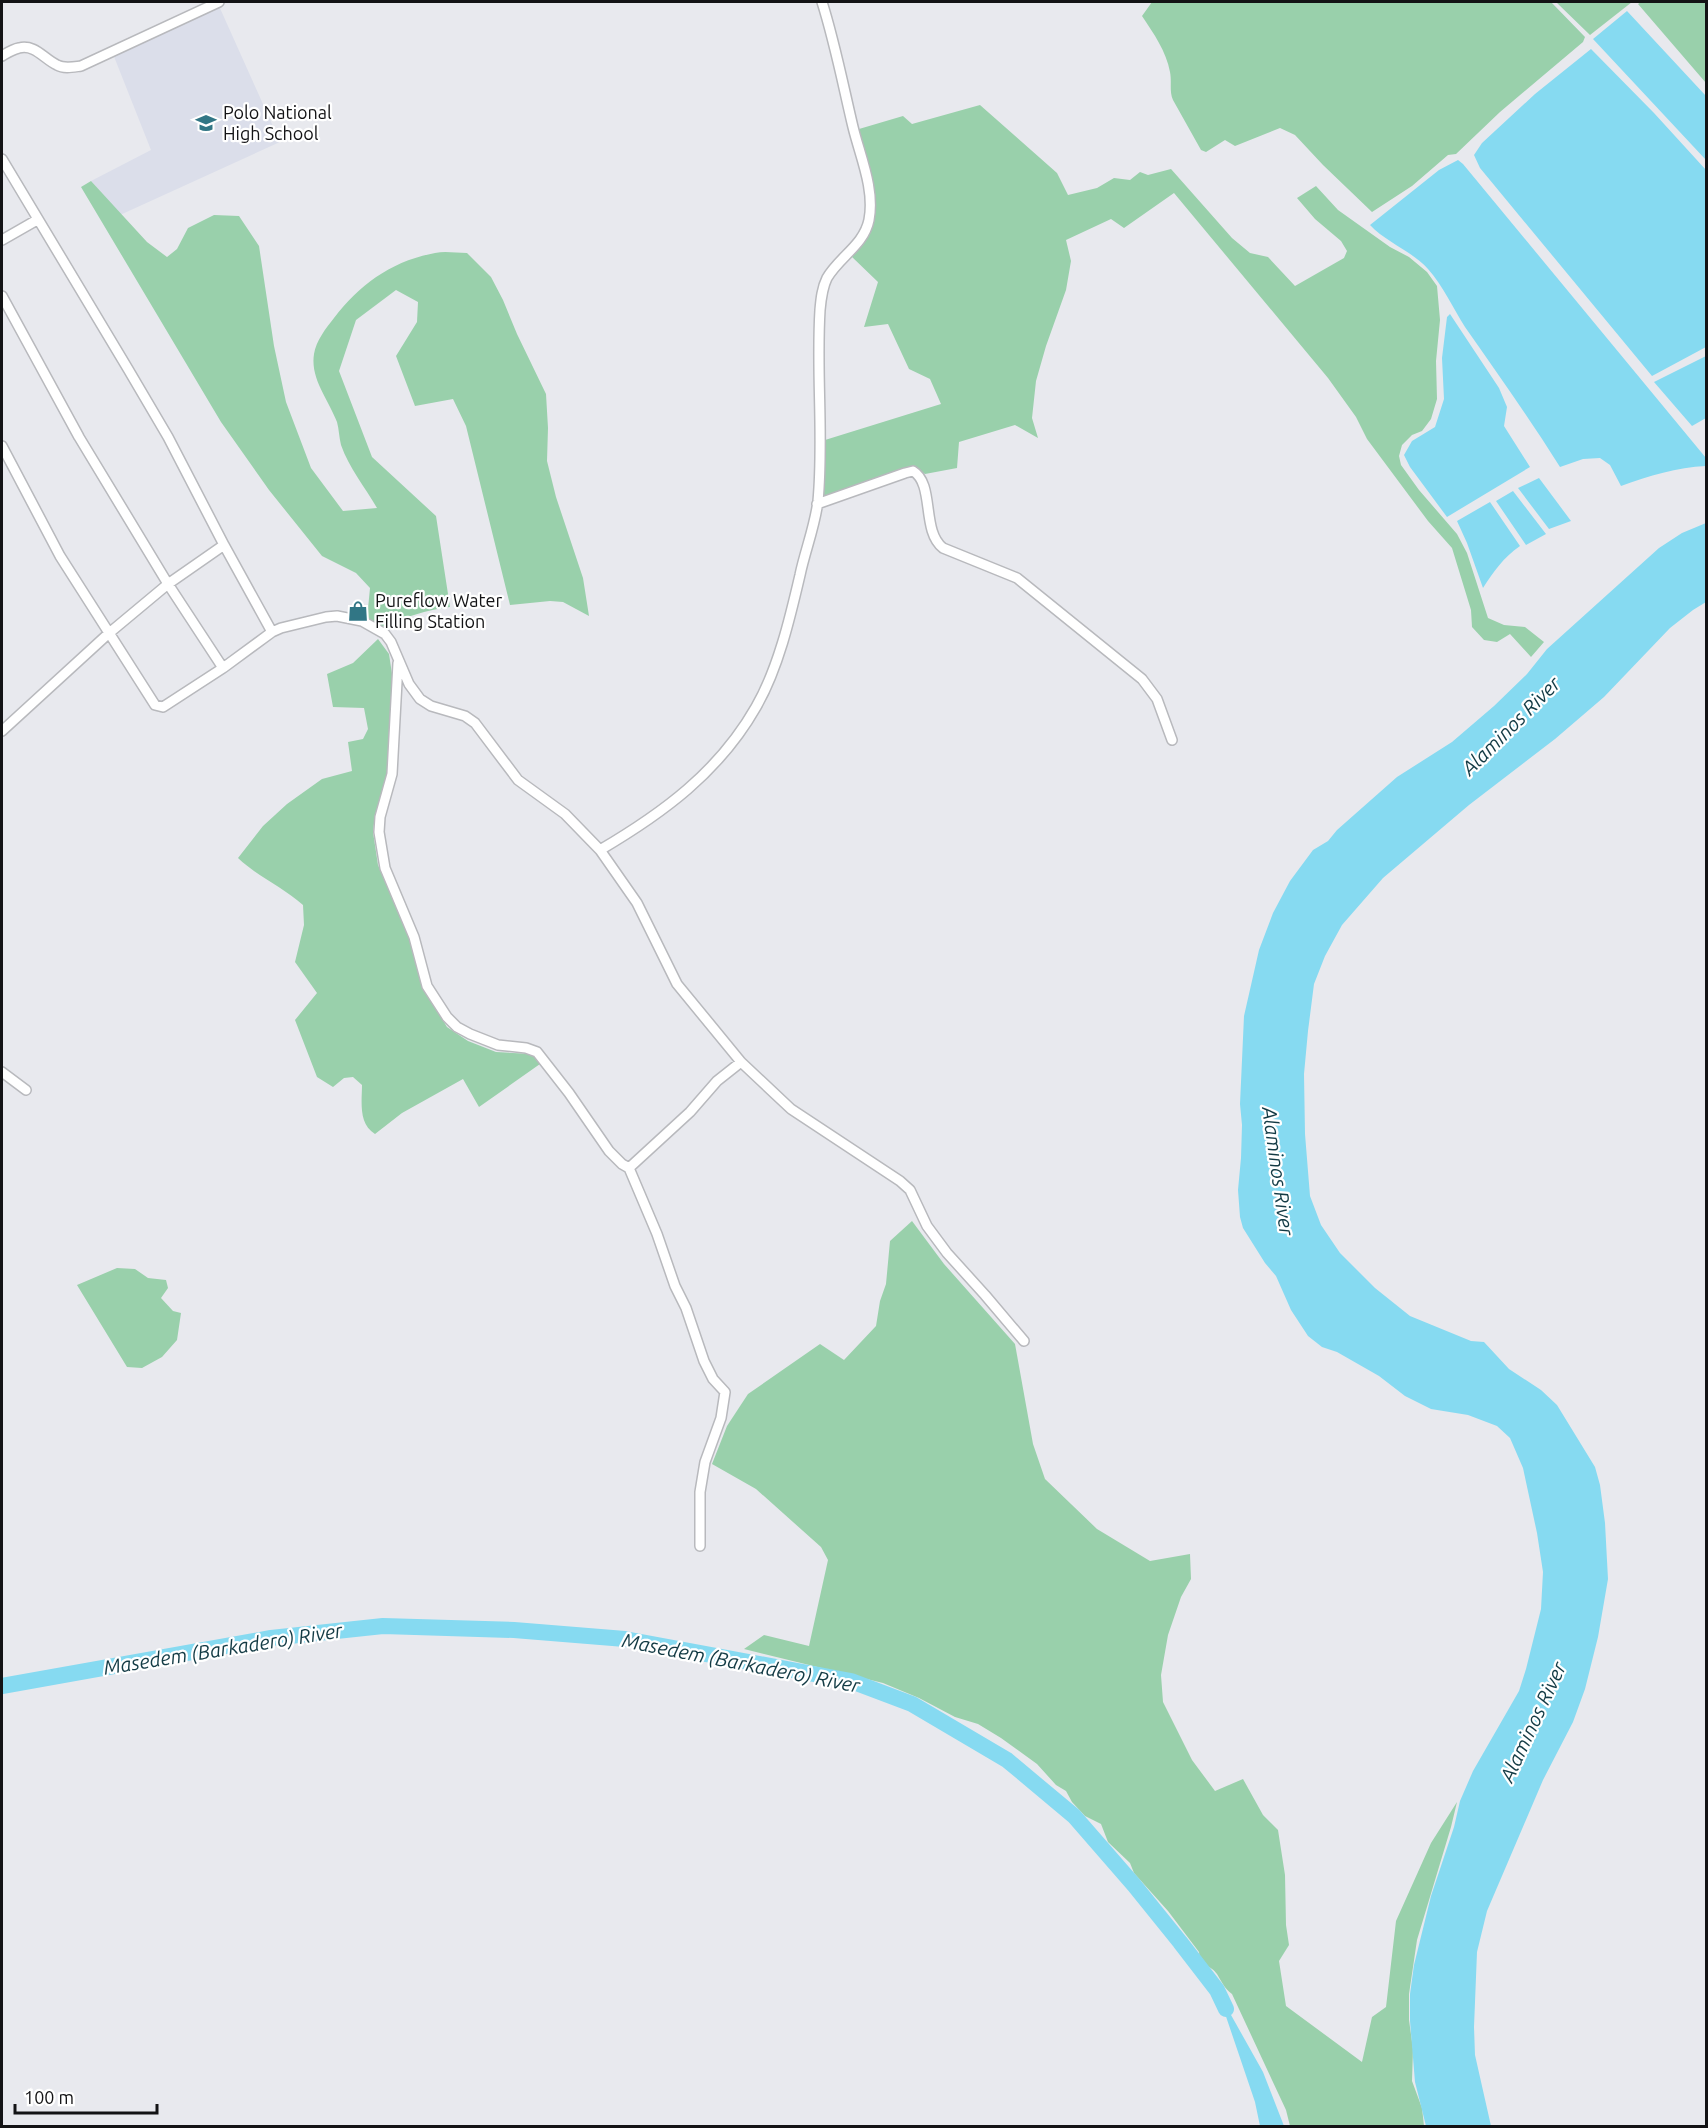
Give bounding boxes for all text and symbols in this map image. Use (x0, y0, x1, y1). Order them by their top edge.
place label: Polo National High School (223, 102, 332, 143)
school or university icon: Polo National High School (194, 111, 218, 135)
place label: Pureflow Water Filling Station (375, 590, 502, 631)
shop icon: Pureflow Water Filling Station (346, 599, 370, 623)
water label: Alaminos River (1456, 671, 1566, 780)
water label: Alaminos River (1258, 1104, 1299, 1238)
water label: Masedem (Barkadero) River (102, 1618, 345, 1679)
water label: Masedem (Barkadero) River (620, 1628, 863, 1697)
water label: Alaminos River (1494, 1657, 1571, 1786)
scale bar (15, 2077, 158, 2115)
text: 100 m (24, 2087, 74, 2107)

